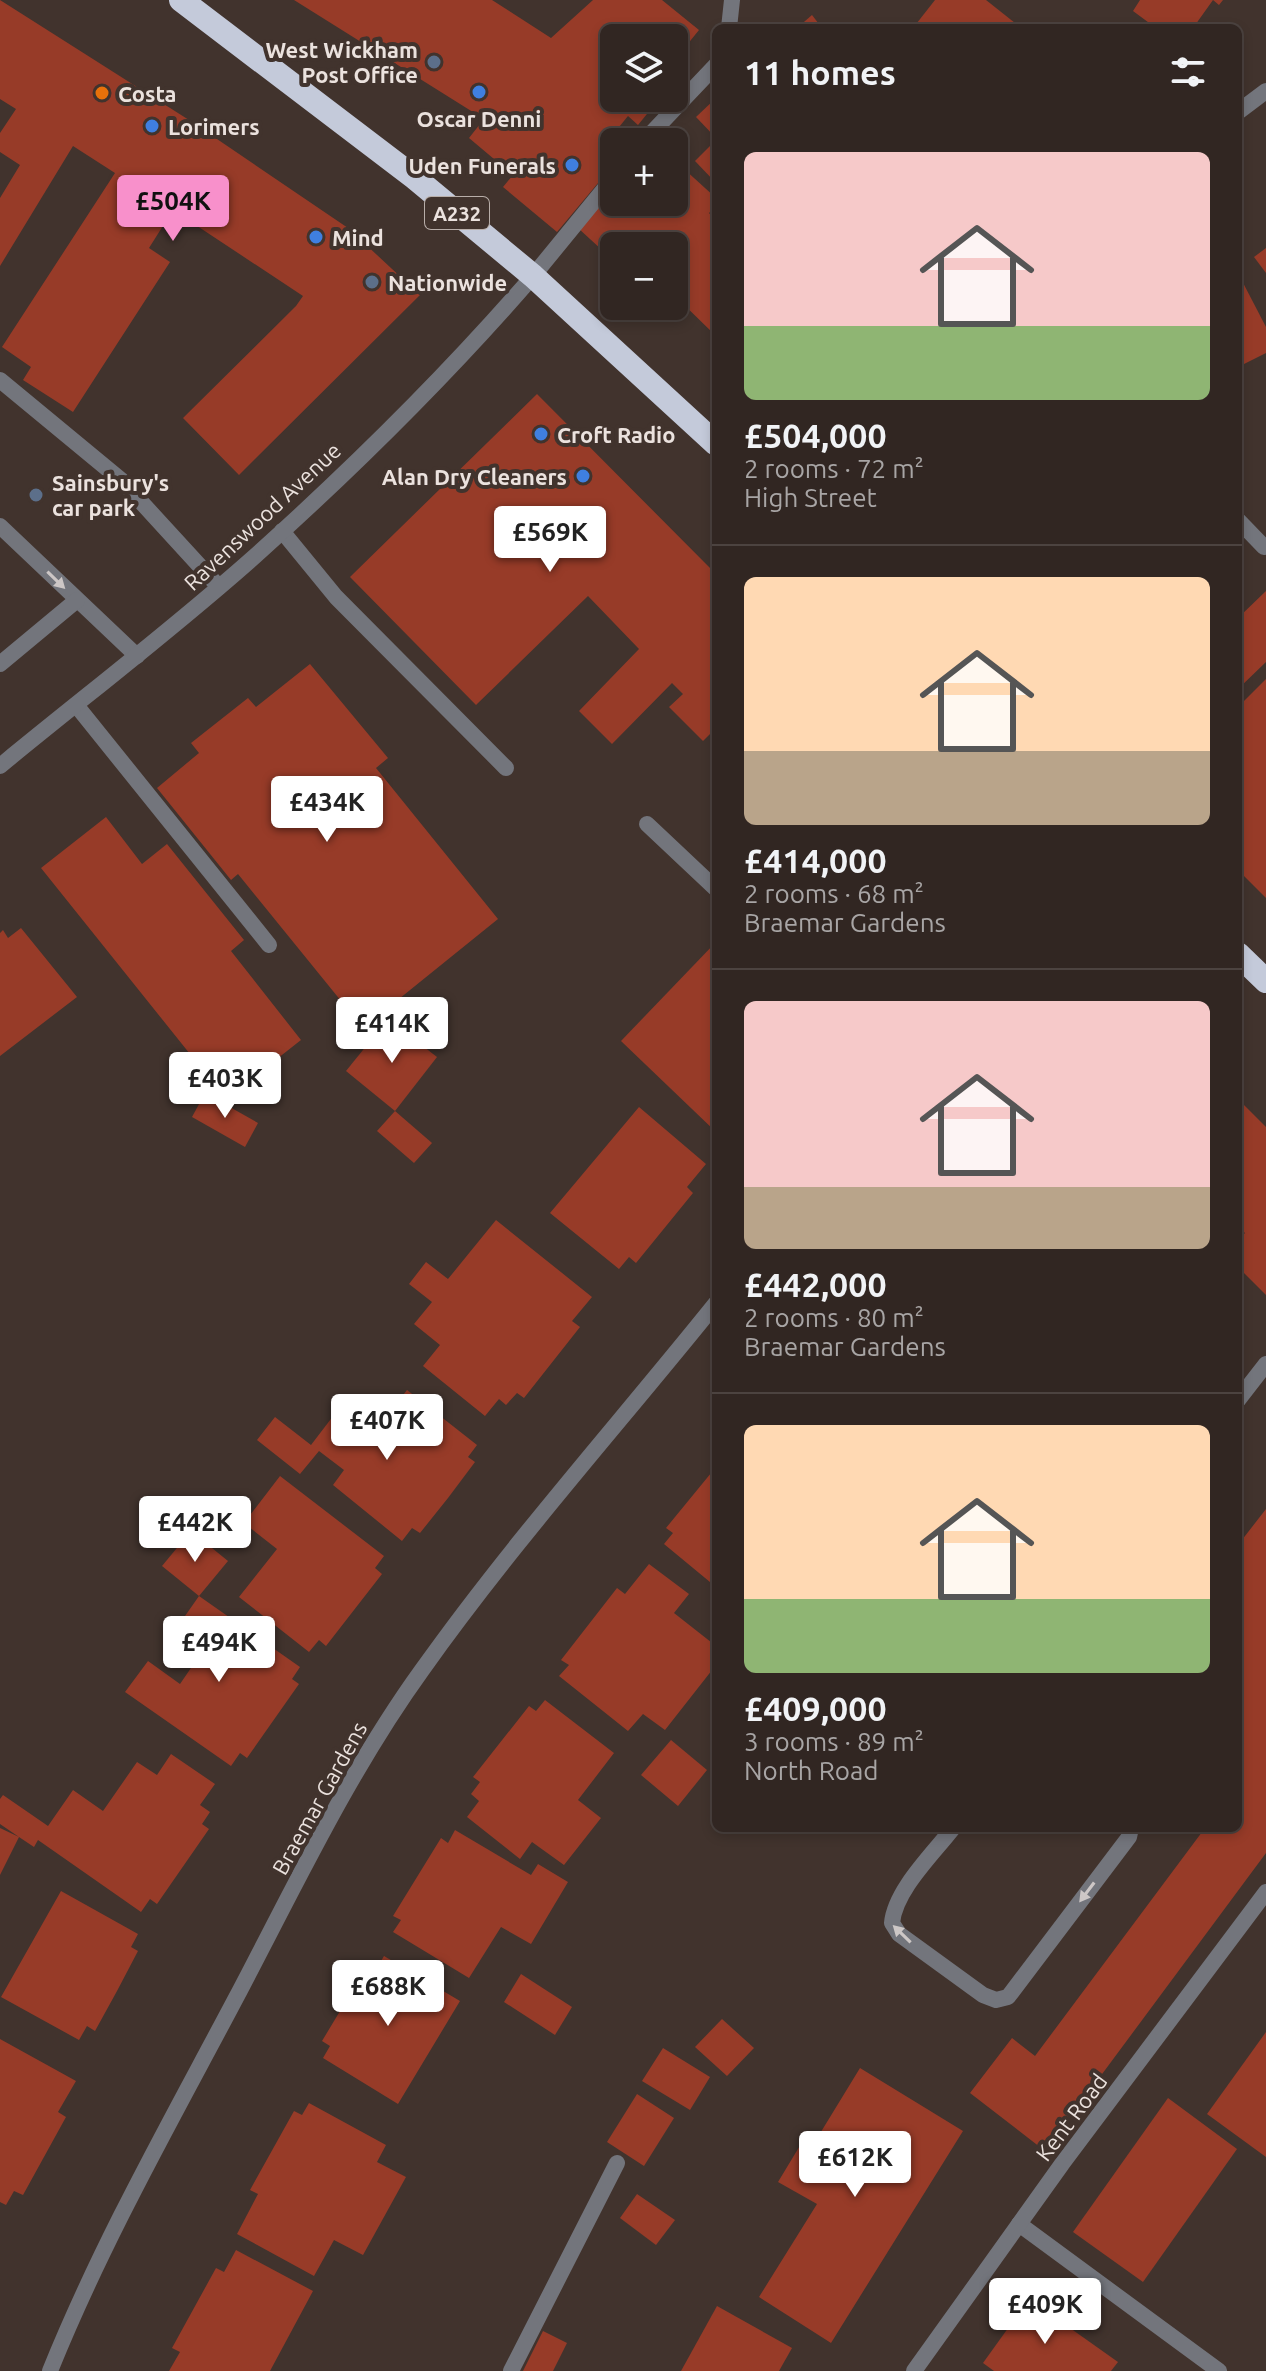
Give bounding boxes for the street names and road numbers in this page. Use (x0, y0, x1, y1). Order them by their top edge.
road number: A232 (425, 197, 489, 229)
street label: Ravenswood Avenue (179, 437, 345, 595)
street label: Braemar Gardens (267, 1717, 371, 1879)
street label: Kent Road (1030, 2069, 1112, 2165)

